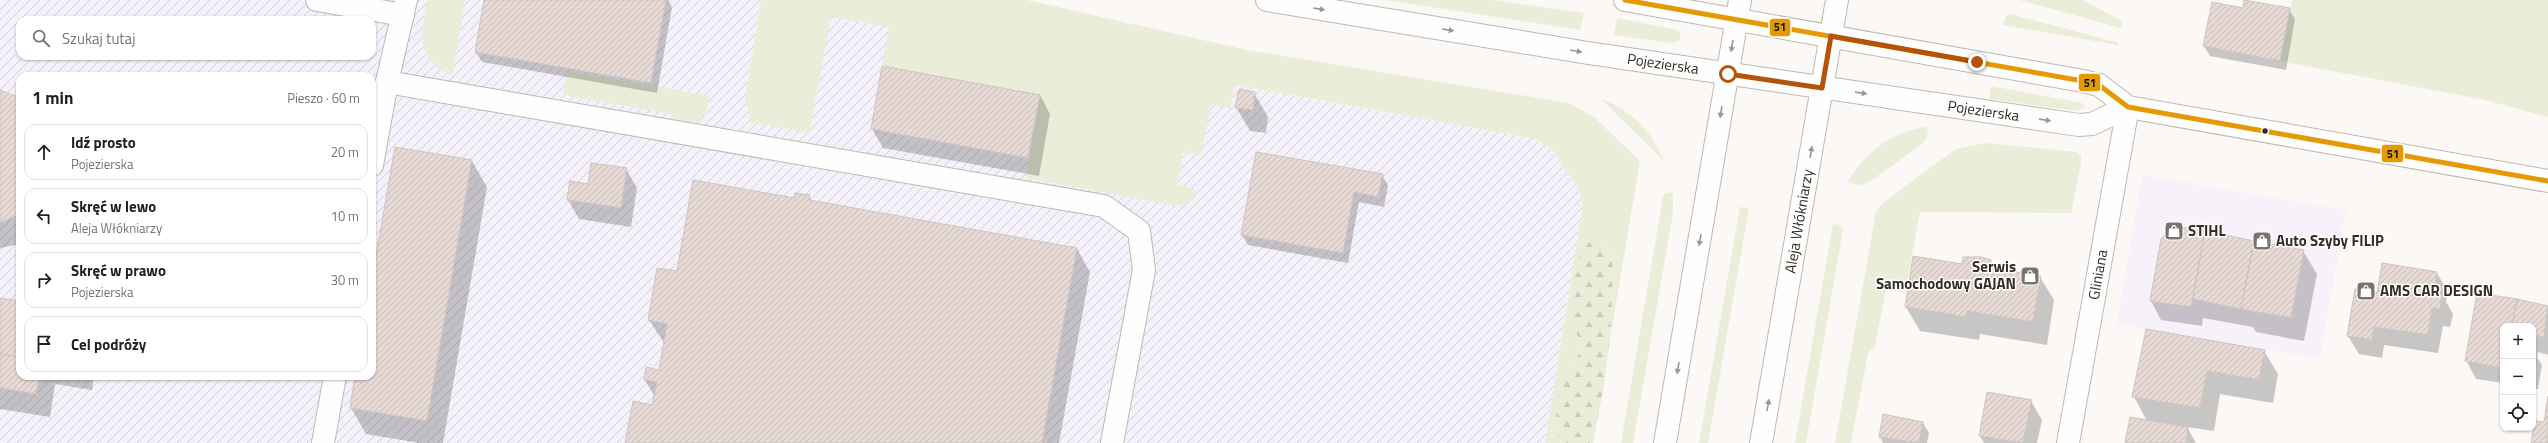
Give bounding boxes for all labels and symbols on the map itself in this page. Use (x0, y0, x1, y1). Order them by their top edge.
one-way arrow (1313, 6, 1326, 12)
line badge: 51 (1769, 18, 1791, 37)
text: 51 (1774, 19, 1786, 35)
one-way arrow (1442, 27, 1454, 33)
one-way arrow (1729, 40, 1735, 52)
street label: Pojezierska (1626, 47, 1701, 80)
one-way arrow (1570, 48, 1582, 54)
route end (1968, 53, 1986, 71)
route start (1719, 65, 1737, 83)
line badge: 51 (2078, 73, 2101, 92)
text: 51 (2084, 75, 2096, 91)
one-way arrow (1855, 90, 1867, 96)
street label: Pojezierska (1946, 94, 2021, 127)
one-way arrow (1718, 106, 1724, 118)
one-way arrow (2039, 117, 2051, 123)
unlabelled marker (2260, 126, 2270, 136)
line badge: 51 (2381, 144, 2404, 163)
one-way arrow (1809, 146, 1815, 158)
text: 51 (2387, 146, 2399, 162)
street label: Aleja Włókniarzy (1778, 167, 1819, 275)
place label: STIHL (2188, 219, 2226, 242)
shop icon: STIHL (2163, 220, 2185, 242)
place label: Auto Szyby FILIP (2276, 229, 2384, 252)
shop icon: Auto Szyby FILIP (2251, 230, 2273, 252)
one-way arrow (1696, 234, 1702, 246)
street label: Gliniana (2082, 247, 2113, 301)
place label: Serwis Samochodowy GAJAN (1876, 255, 2016, 295)
shop icon: Serwis Samochodowy GAJAN (2019, 265, 2041, 287)
place label: AMS CAR DESIGN (2380, 279, 2493, 302)
shop icon: AMS CAR DESIGN (2355, 280, 2377, 302)
one-way arrow (1674, 362, 1680, 374)
one-way arrow (1765, 398, 1771, 411)

